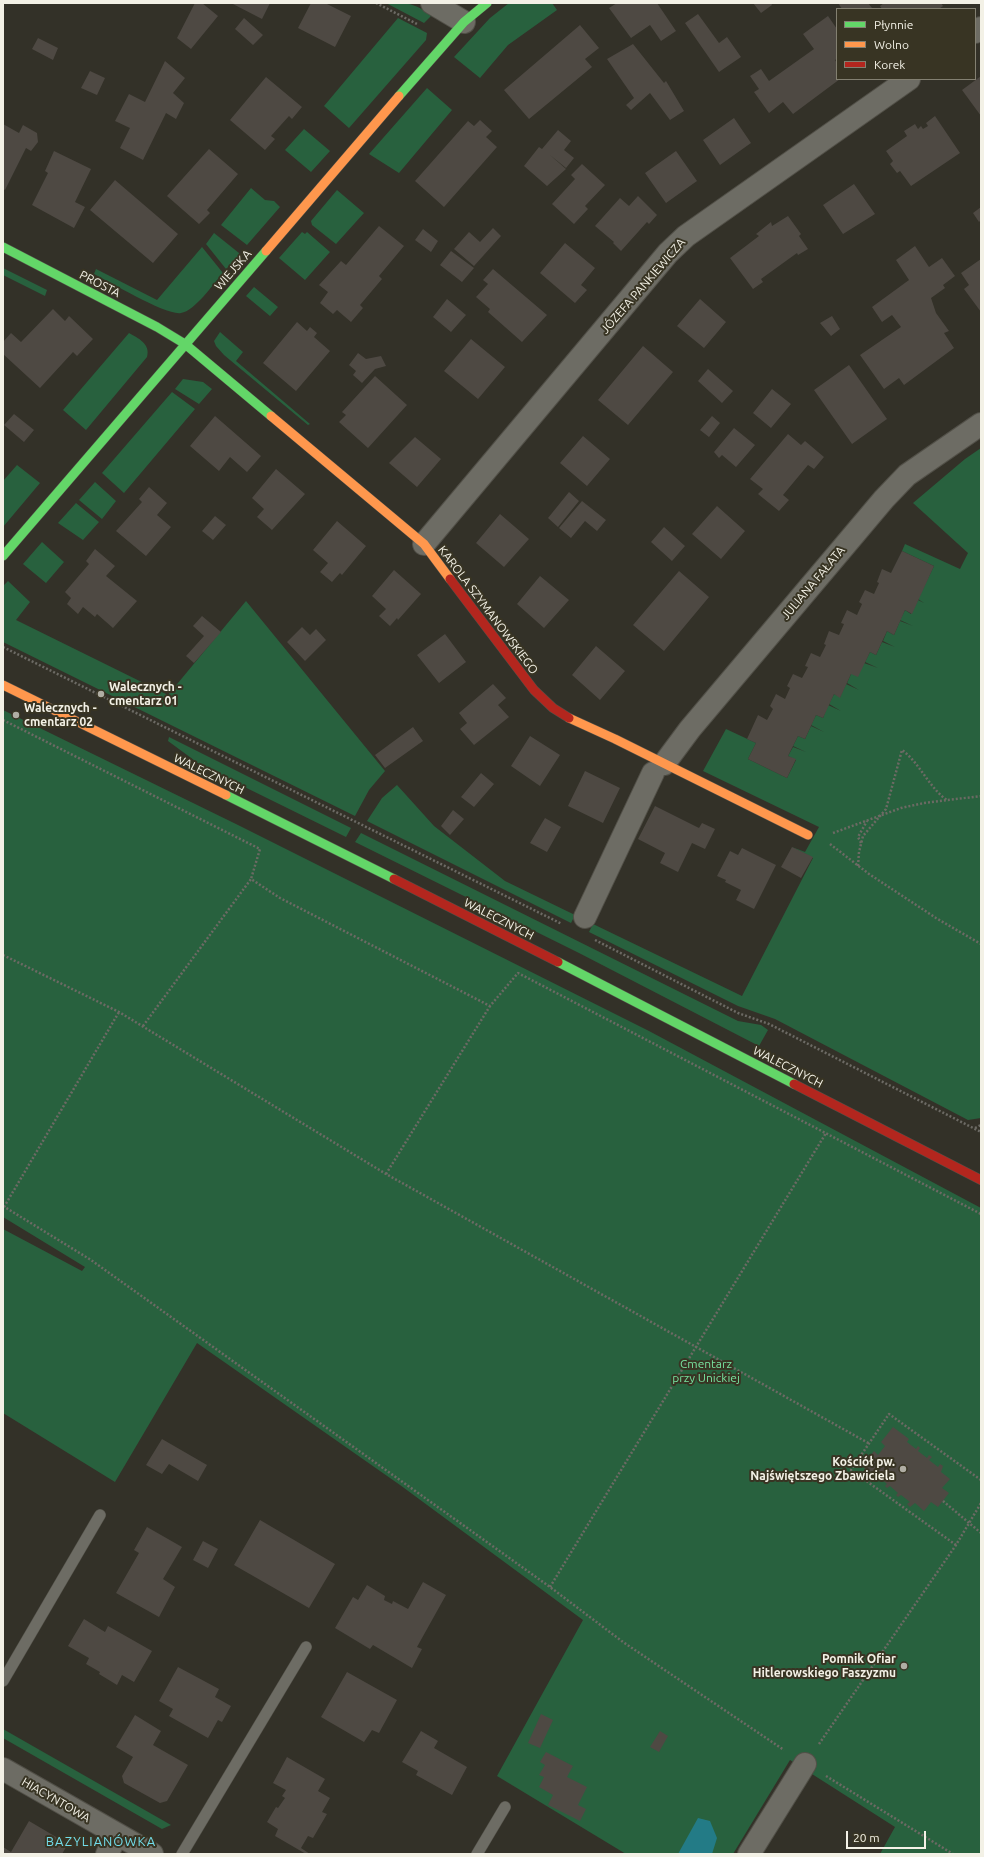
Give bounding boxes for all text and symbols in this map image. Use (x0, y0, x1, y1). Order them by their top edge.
legend (836, 8, 976, 80)
text: Płynnie (874, 18, 913, 31)
text: Wolno (874, 38, 909, 51)
text: Korek (874, 58, 905, 71)
street label: JÓZEFA PANKIEWICZA (598, 235, 688, 337)
street label: WIEJSKA (212, 247, 254, 293)
street label: PROSTA (77, 268, 123, 300)
street label: KAROLA SZYMANOWSKIEGO (435, 543, 541, 677)
street label: JULIANA FAŁATA (778, 543, 848, 623)
place label: Walecznych - cmentarz 01 (109, 680, 182, 708)
marker: Walecznych - cmentarz 01 (96, 689, 106, 699)
place label: Walecznych - cmentarz 02 (24, 701, 97, 729)
marker: Walecznych - cmentarz 02 (11, 710, 21, 720)
street label: WALECZNYCH (171, 751, 247, 797)
street label: WALECZNYCH (462, 895, 536, 943)
street label: WALECZNYCH (751, 1043, 825, 1091)
park label: Cmentarz przy Unickiej (672, 1357, 740, 1385)
place label: Kościół pw. Najświętszego Zbawiciela (750, 1455, 895, 1483)
marker: Kościół pw. Najświętszego Zbawiciela (898, 1464, 908, 1474)
place label: Pomnik Ofiar Hitlerowskiego Faszyzmu (753, 1652, 896, 1680)
marker: Pomnik Ofiar Hitlerowskiego Faszyzmu (899, 1661, 909, 1671)
street label: HIACYNTOWA (19, 1775, 93, 1825)
scale bar (848, 1823, 928, 1849)
text: 20 m (853, 1831, 880, 1844)
district label: BAZYLIANÓWKA (46, 1834, 156, 1850)

